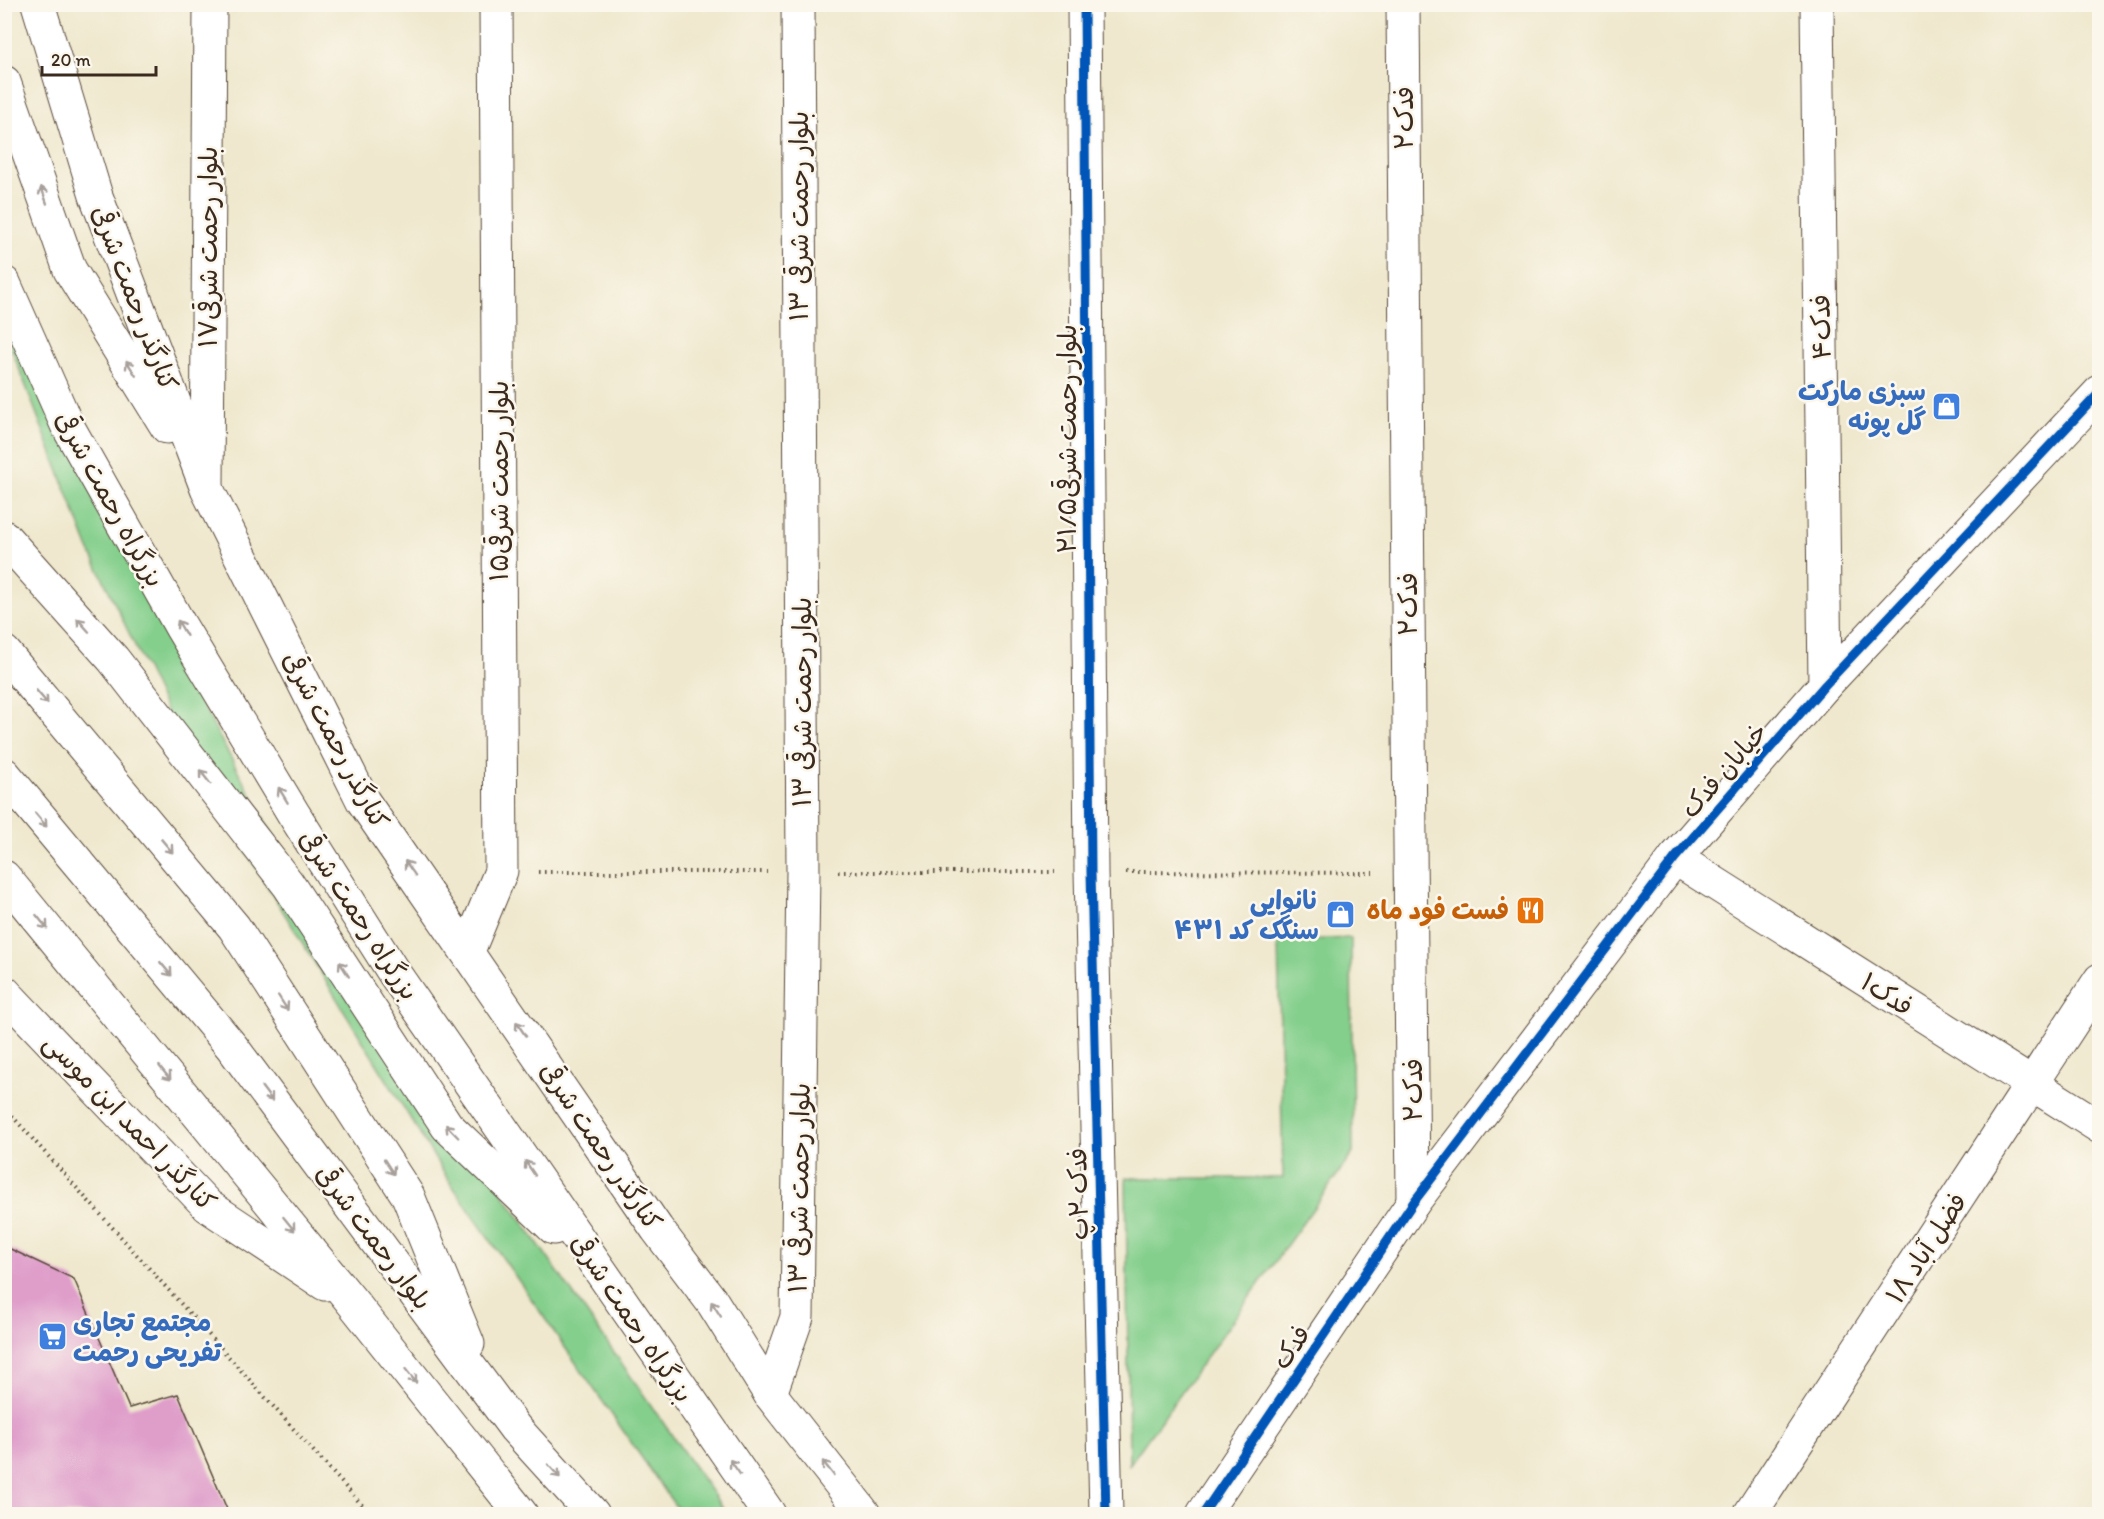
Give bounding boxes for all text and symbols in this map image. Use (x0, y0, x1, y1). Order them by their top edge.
scale bar (42, 39, 156, 77)
text: 20 m (51, 49, 91, 71)
street label: فدک۲ (1388, 86, 1420, 150)
street label: بلوار رحمت شرقی ۱۳ (783, 111, 815, 321)
street label: بلوار رحمت شرقی۱۷ (192, 146, 224, 348)
one-way arrow (37, 186, 48, 205)
street label: کنارگذر رحمت شرقی (85, 201, 185, 395)
street label: فدک۴ (1804, 294, 1838, 360)
street label: بلوار رحمت شرقی۲۱/۵ (1051, 324, 1083, 554)
one-way arrow (125, 361, 137, 377)
place label: سبزی مارکت گل پونه (1798, 375, 1926, 438)
street label: بلوار رحمت شرقی۱۵ (483, 380, 515, 582)
shop icon: سبزی مارکت گل پونه (1931, 390, 1963, 422)
street label: بزرگراه رحمت شرقی (48, 405, 172, 593)
street label: فدک۲ (1392, 572, 1424, 636)
street label: بلوار رحمت شرقی ۱۳ (786, 597, 818, 807)
one-way arrow (76, 618, 90, 633)
one-way arrow (175, 620, 187, 637)
street label: کنارگذر رحمت شرقی (276, 646, 396, 834)
one-way arrow (35, 689, 49, 704)
street label: خیابان فدک (1674, 716, 1774, 824)
one-way arrow (198, 770, 211, 786)
one-way arrow (276, 787, 288, 804)
one-way arrow (34, 812, 48, 827)
street label: بزرگراه رحمت شرقی (292, 824, 426, 1006)
one-way arrow (160, 838, 174, 853)
one-way arrow (404, 861, 416, 877)
place label: نانوایی سنگک کد ۴۳۱ (1174, 884, 1319, 946)
place label: فست فود ماه (1367, 894, 1509, 927)
restaurant icon: فست فود ماه (1514, 894, 1546, 926)
shop icon: نانوایی سنگک کد ۴۳۱ (1324, 899, 1356, 931)
one-way arrow (35, 914, 48, 930)
one-way arrow (160, 961, 173, 977)
one-way arrow (337, 961, 350, 978)
street label: فدک۱ (1855, 965, 1919, 1023)
one-way arrow (277, 994, 289, 1011)
one-way arrow (515, 1021, 527, 1037)
street label: کنارگذر احمد ابن موسی (36, 1026, 223, 1218)
street label: کنارگذر رحمت شرقی (533, 1056, 669, 1236)
street label: فدک۲ (1397, 1058, 1429, 1122)
one-way arrow (159, 1065, 172, 1081)
street label: بلوار رحمت شرقی ۱۳ (781, 1083, 817, 1293)
one-way arrow (261, 1086, 273, 1102)
one-way arrow (445, 1123, 460, 1138)
street label: فدک ۲پ (1061, 1147, 1096, 1241)
street label: بلوار رحمت شرقی (309, 1158, 439, 1316)
one-way arrow (382, 1158, 395, 1175)
one-way arrow (524, 1160, 536, 1176)
street label: فضل آباد ۱۸ (1878, 1187, 1974, 1309)
one-way arrow (282, 1216, 296, 1231)
street label: بزرگراه رحمت شرقی (564, 1228, 700, 1408)
one-way arrow (710, 1301, 722, 1318)
place label: مجتمع تجاری تفریحی رحمت (73, 1306, 223, 1369)
street label: فدک (1265, 1319, 1317, 1375)
supermarket icon: مجتمع تجاری تفریحی رحمت (36, 1321, 68, 1353)
one-way arrow (405, 1368, 418, 1384)
one-way arrow (729, 1459, 741, 1475)
one-way arrow (822, 1461, 835, 1477)
one-way arrow (547, 1463, 561, 1478)

